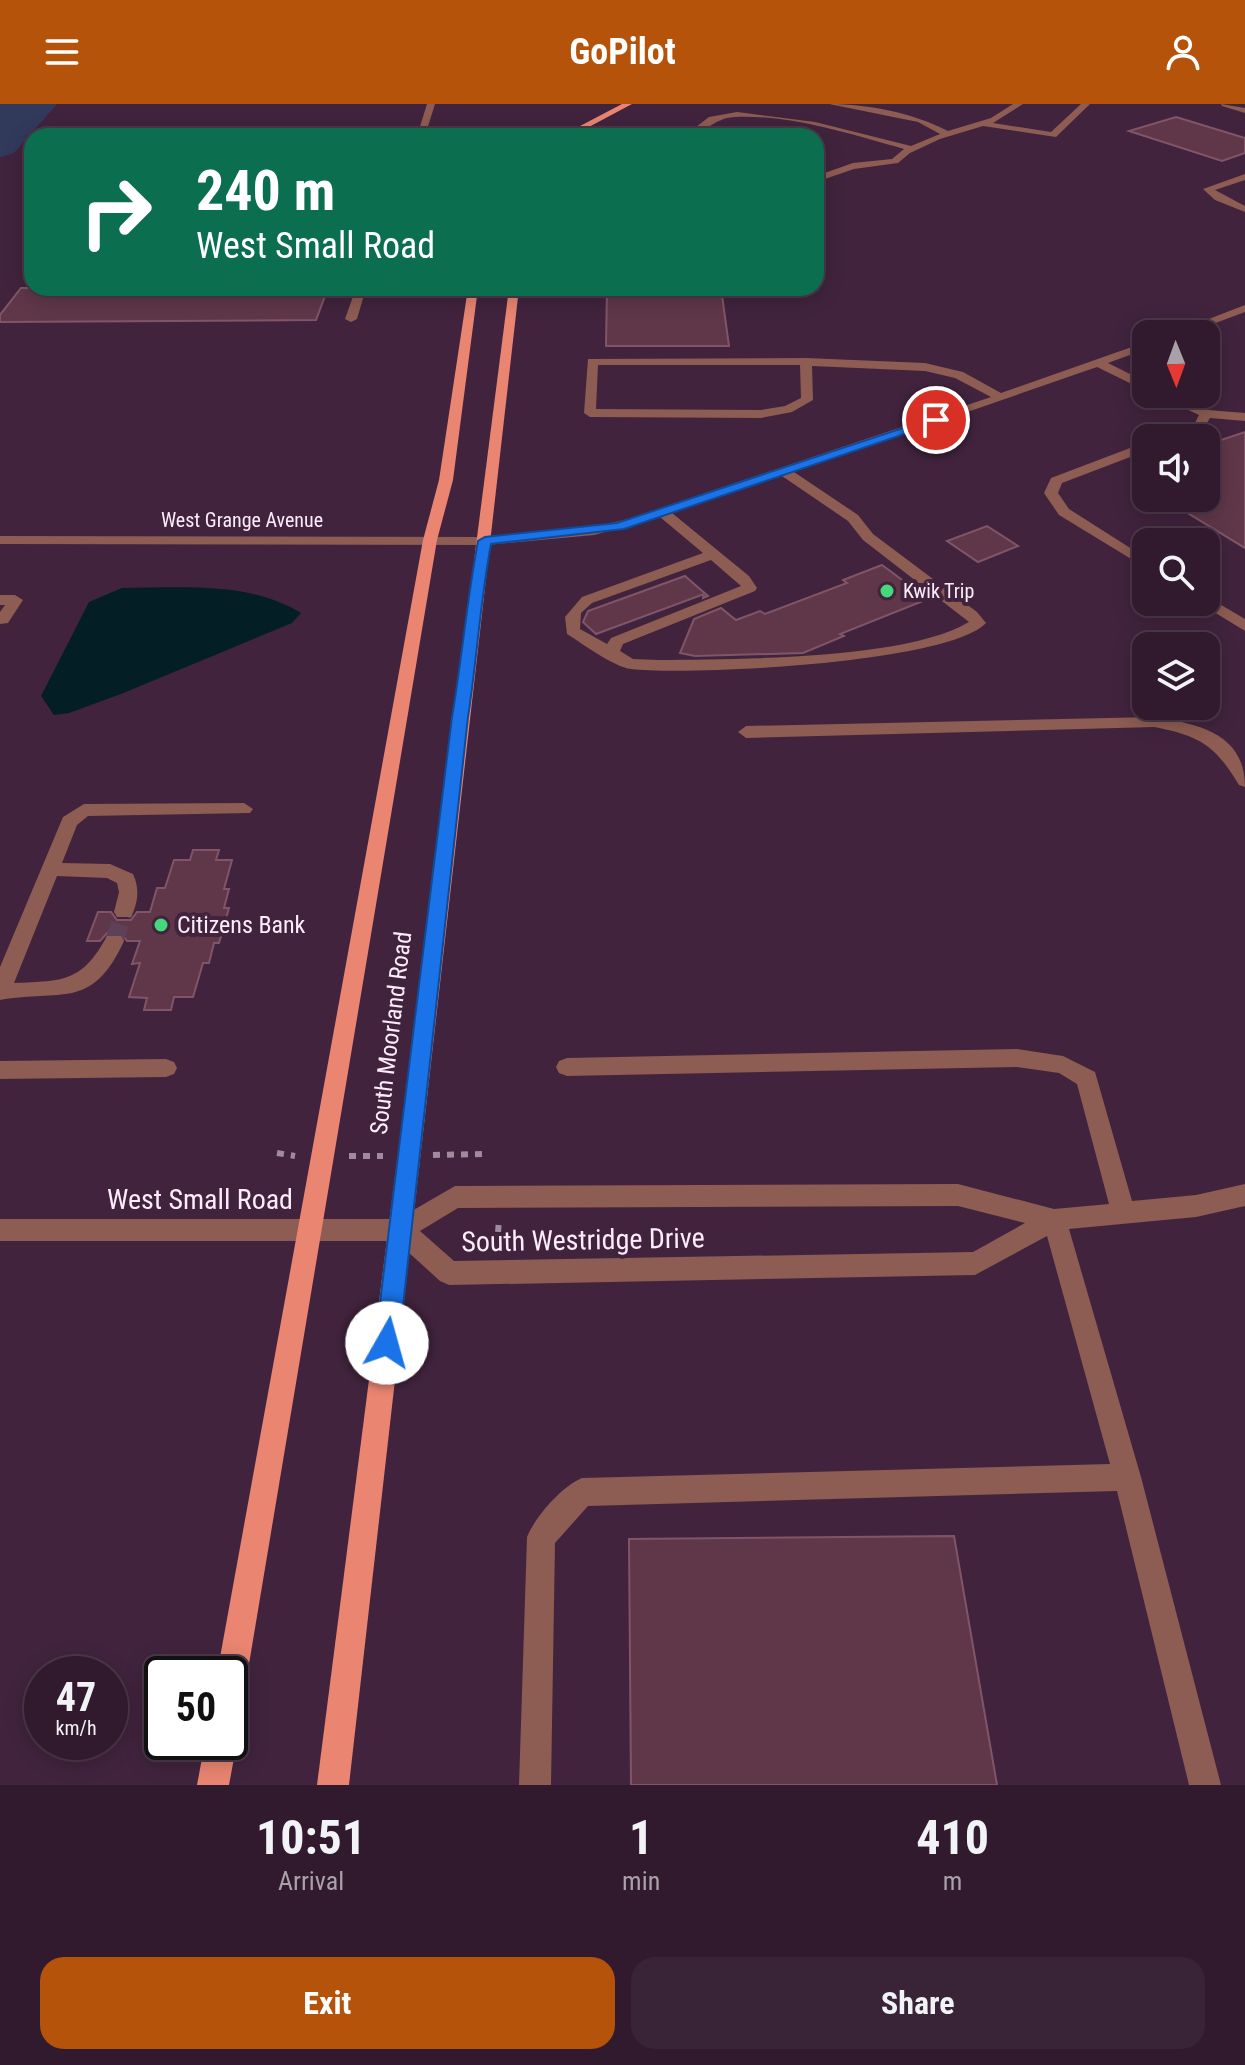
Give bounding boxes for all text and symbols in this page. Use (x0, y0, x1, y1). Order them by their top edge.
icon: menu (40, 30, 84, 74)
icon: person (1161, 30, 1205, 74)
text: GoPilot (569, 31, 676, 73)
text: 240 m (196, 158, 335, 224)
icon: right (64, 160, 168, 264)
text: West Small Road (196, 225, 435, 267)
north arrow (1132, 320, 1220, 408)
map controls (1132, 320, 1220, 720)
pin (902, 386, 970, 454)
icon: arrive (914, 398, 958, 442)
button: sound (1132, 424, 1220, 512)
street label: West Grange Avenue (161, 508, 323, 532)
button: search (1132, 528, 1220, 616)
place label: Kwik Trip (903, 579, 974, 603)
marker: Kwik Trip (878, 582, 896, 600)
button: layers (1132, 632, 1220, 720)
place label: Citizens Bank (177, 911, 306, 939)
marker: Citizens Bank (152, 916, 170, 934)
street label: South Moorland Road (365, 930, 417, 1136)
street label: West Small Road (107, 1183, 293, 1216)
street label: South Westridge Drive (461, 1221, 705, 1259)
position arrow (345, 1301, 429, 1385)
speed limit sign: 50 (144, 1656, 248, 1760)
text: 47 (56, 1674, 96, 1721)
text: km/h (55, 1716, 97, 1740)
text: 10:51 (256, 1809, 366, 1866)
text: 1 (629, 1809, 653, 1866)
text: 410 (916, 1809, 989, 1866)
text: Arrival (278, 1866, 344, 1896)
text: min (622, 1866, 660, 1896)
text: m (943, 1866, 962, 1896)
button: Exit (40, 1957, 615, 2049)
button: Share (631, 1957, 1205, 2049)

